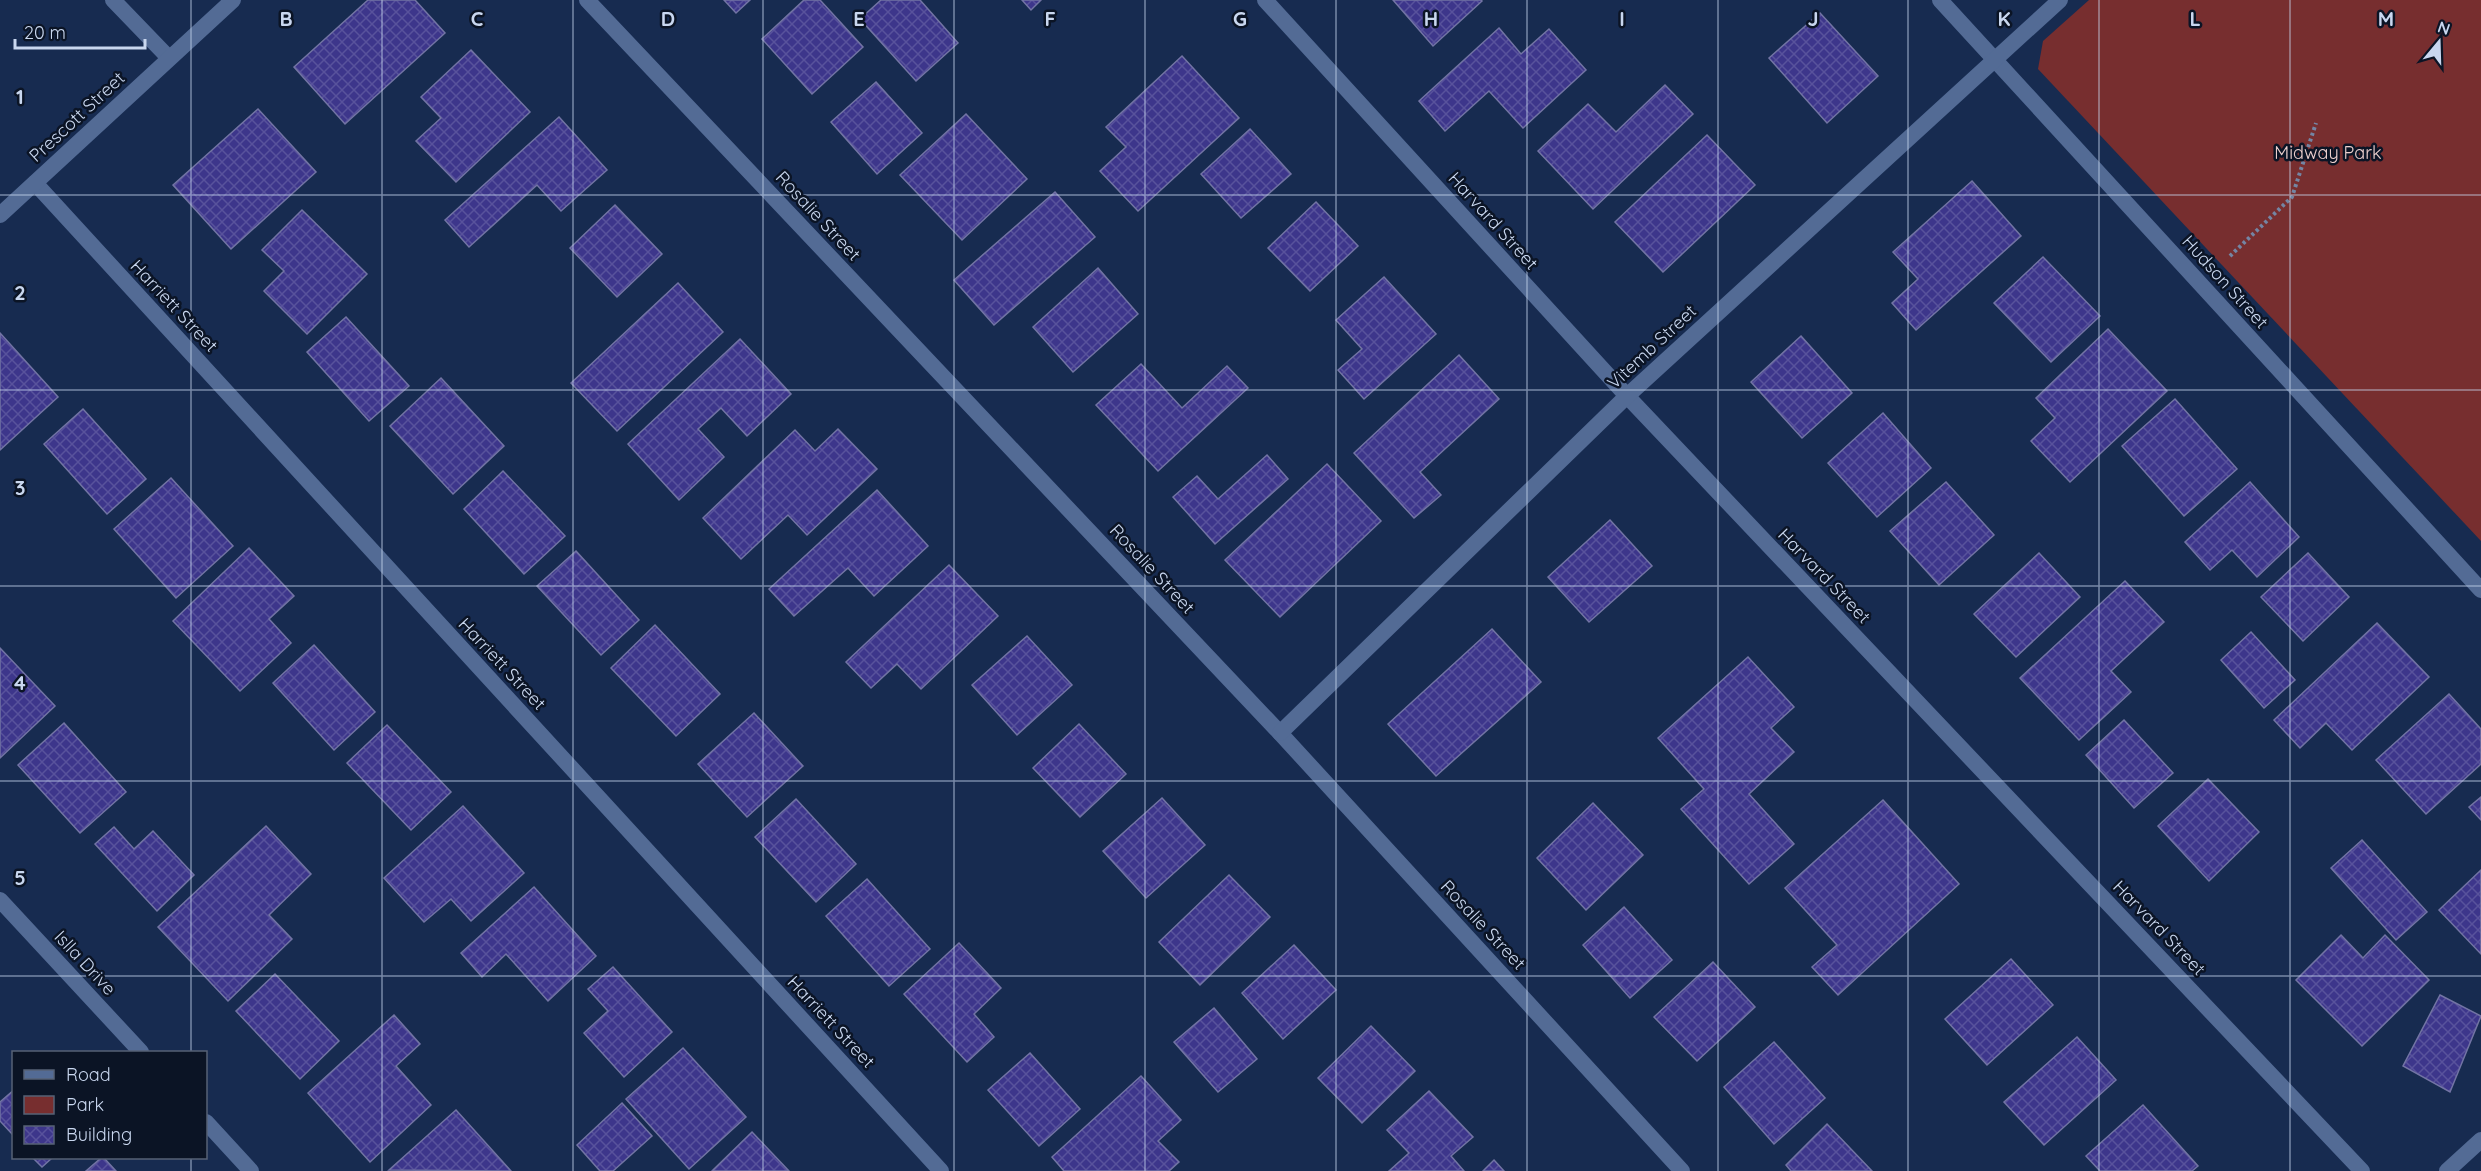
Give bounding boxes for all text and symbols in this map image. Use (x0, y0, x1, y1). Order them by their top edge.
text: B (279, 6, 293, 31)
text: C (471, 6, 484, 31)
text: D (661, 6, 675, 31)
text: E (853, 6, 865, 31)
text: F (1044, 6, 1056, 31)
text: G (1233, 6, 1247, 31)
text: H (1424, 6, 1438, 31)
text: I (1619, 6, 1625, 31)
text: J (1807, 6, 1819, 31)
text: K (1997, 6, 2011, 31)
text: L (2189, 6, 2201, 31)
text: M (2378, 6, 2394, 31)
scale bar (15, 12, 146, 50)
north arrow (2409, 12, 2469, 72)
text: N (2435, 16, 2453, 39)
text: 20 m (24, 21, 66, 44)
street label: Prescott Street (24, 66, 129, 167)
text: 1 (16, 84, 24, 109)
park label: Midway Park (2274, 141, 2382, 164)
street label: Rosalie Street (771, 166, 866, 265)
street label: Harvard Street (1443, 167, 1543, 274)
street label: Hudson Street (2177, 230, 2273, 333)
street label: Harriett Street (126, 255, 223, 357)
text: 2 (14, 280, 26, 305)
street label: Vitemb Street (1602, 300, 1701, 394)
text: 3 (15, 475, 25, 500)
street label: Rosalie Street (1105, 519, 1200, 618)
street label: Harvard Street (1773, 523, 1876, 628)
street label: Harriett Street (454, 613, 551, 715)
text: 4 (14, 670, 26, 695)
text: 5 (14, 865, 26, 890)
street label: Rosalie Street (1436, 875, 1531, 974)
street label: Harvard Street (2108, 875, 2211, 980)
street label: Islla Drive (50, 925, 121, 1000)
street label: Harriett Street (783, 971, 880, 1073)
legend (12, 1051, 207, 1159)
text: Road (66, 1063, 111, 1086)
text: Park (66, 1093, 104, 1116)
text: Building (66, 1123, 132, 1146)

